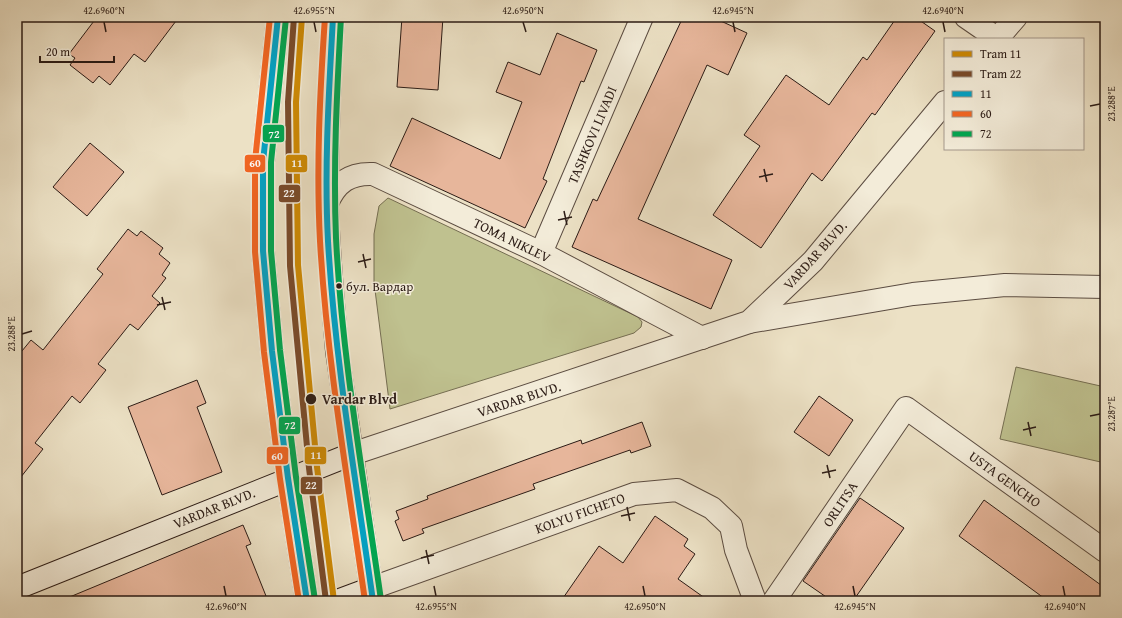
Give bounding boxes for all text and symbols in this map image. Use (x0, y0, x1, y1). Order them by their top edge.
text: 42.6960°N (83, 3, 125, 18)
text: 42.6955°N (293, 3, 335, 18)
text: 42.6950°N (502, 3, 544, 18)
text: 42.6945°N (712, 3, 754, 18)
text: 42.6940°N (922, 3, 964, 18)
scale bar (40, 38, 114, 64)
legend (944, 38, 1084, 150)
text: 20 m (46, 43, 70, 60)
text: Tram 11 (980, 45, 1021, 62)
text: Tram 22 (980, 65, 1021, 82)
street label: TASHKOVI LIVADI (562, 83, 622, 187)
text: 11 (980, 85, 992, 102)
text: 23.288°E (1104, 86, 1119, 122)
text: 60 (980, 105, 992, 122)
line badge: 72 (262, 124, 285, 143)
text: 72 (980, 125, 992, 142)
text: 72 (268, 126, 280, 142)
line badge: 60 (244, 154, 266, 173)
line badge: 11 (285, 154, 308, 173)
text: 60 (249, 155, 261, 171)
text: 11 (291, 155, 303, 171)
line badge: 22 (278, 184, 301, 203)
text: 22 (283, 185, 295, 201)
street label: TOMA NIKLEV (470, 213, 554, 267)
street label: VARDAR BLVD. (779, 216, 851, 294)
place label: бул. Вардар (346, 277, 413, 296)
marker: бул. Вардар (334, 281, 344, 291)
text: 23.288°E (4, 316, 19, 352)
street label: VARDAR BLVD. (475, 376, 563, 422)
place label: Vardar Blvd (322, 389, 397, 409)
marker: Vardar Blvd (304, 392, 318, 406)
text: 23.287°E (1104, 396, 1119, 432)
line badge: 72 (278, 416, 301, 435)
text: 72 (284, 417, 296, 433)
line badge: 60 (266, 446, 289, 465)
line badge: 11 (304, 446, 327, 465)
street label: USTA GENCHO (965, 446, 1045, 512)
text: 11 (310, 447, 322, 463)
text: 60 (271, 448, 283, 464)
line badge: 22 (300, 476, 323, 495)
text: 22 (305, 477, 317, 493)
street label: ORLITSA (817, 477, 863, 531)
street label: VARDAR BLVD. (170, 482, 258, 534)
street label: KOLYU FICHETO (532, 487, 628, 539)
text: 42.6960°N (205, 599, 247, 614)
text: 42.6955°N (415, 599, 457, 614)
text: 42.6950°N (624, 599, 666, 614)
text: 42.6945°N (834, 599, 876, 614)
text: 42.6940°N (1044, 599, 1086, 614)

